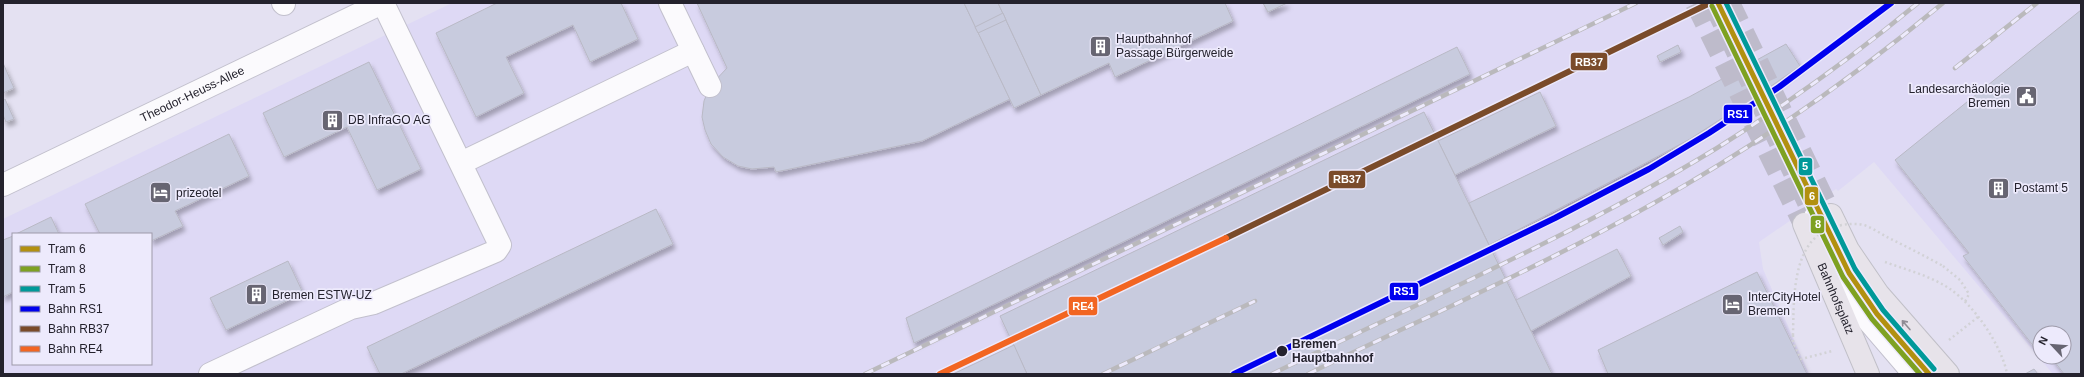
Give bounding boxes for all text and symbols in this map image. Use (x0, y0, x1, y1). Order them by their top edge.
place label: Hauptbahnhof Passage Bürgerweide (1116, 32, 1234, 60)
building icon: Hauptbahnhof Passage Bürgerweide (1087, 33, 1113, 59)
line badge: RB37 (1570, 52, 1608, 71)
text: RB37 (1575, 56, 1603, 68)
street label: Theodor-Heuss-Allee (138, 63, 247, 125)
place label: Landesarchäologie Bremen (1909, 82, 2010, 110)
public building icon: Landesarchäologie Bremen (2013, 83, 2039, 109)
line badge: RS1 (1723, 104, 1753, 124)
building icon: DB InfraGO AG (319, 107, 345, 133)
text: RS1 (1727, 108, 1749, 120)
place label: DB InfraGO AG (348, 113, 431, 127)
line badge: 5 (1798, 157, 1813, 176)
text: 5 (1802, 160, 1808, 172)
line badge: RB37 (1328, 170, 1366, 189)
text: RB37 (1333, 173, 1361, 185)
building icon: Postamt 5 (1986, 175, 2012, 201)
hotel icon: prizeotel (147, 180, 173, 206)
place label: Postamt 5 (2014, 181, 2068, 195)
place label: prizeotel (176, 186, 221, 200)
line badge: 6 (1804, 186, 1819, 206)
text: 6 (1809, 190, 1815, 202)
line badge: 8 (1810, 215, 1825, 234)
text: 8 (1815, 218, 1821, 230)
legend (12, 233, 152, 365)
text: Tram 6 (48, 242, 86, 256)
street label: Bahnhofsplatz (1814, 261, 1857, 336)
text: Tram 8 (48, 262, 86, 276)
text: Tram 5 (48, 282, 86, 296)
building icon: Bremen ESTW-UZ (244, 282, 270, 308)
line badge: RS1 (1389, 282, 1419, 301)
text: RS1 (1393, 285, 1415, 297)
place label: Bremen ESTW-UZ (272, 288, 372, 302)
place label: InterCityHotel Bremen (1748, 290, 1821, 318)
hotel icon: InterCityHotel Bremen (1719, 291, 1745, 317)
line badge: RE4 (1068, 296, 1098, 316)
text: RE4 (1072, 300, 1095, 312)
text: Bahn RS1 (48, 302, 103, 316)
one-way arrow (1901, 320, 1910, 330)
text: Bahn RB37 (48, 322, 110, 336)
north arrow (2032, 325, 2072, 365)
text: N (2036, 334, 2050, 347)
place label: Bremen Hauptbahnhof (1292, 337, 1374, 365)
text: Bahn RE4 (48, 342, 103, 356)
marker: Bremen Hauptbahnhof (1275, 344, 1289, 358)

